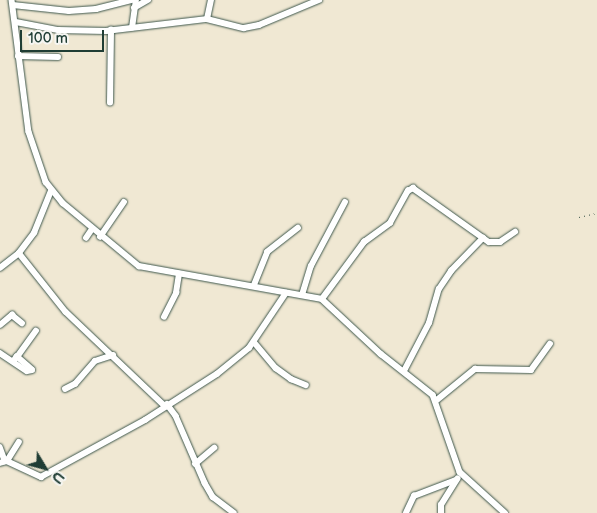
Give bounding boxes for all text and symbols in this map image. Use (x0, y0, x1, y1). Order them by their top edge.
scale bar (22, 20, 106, 52)
text: 100 m (28, 29, 68, 48)
north arrow (20, 443, 70, 493)
text: U (48, 468, 67, 486)

